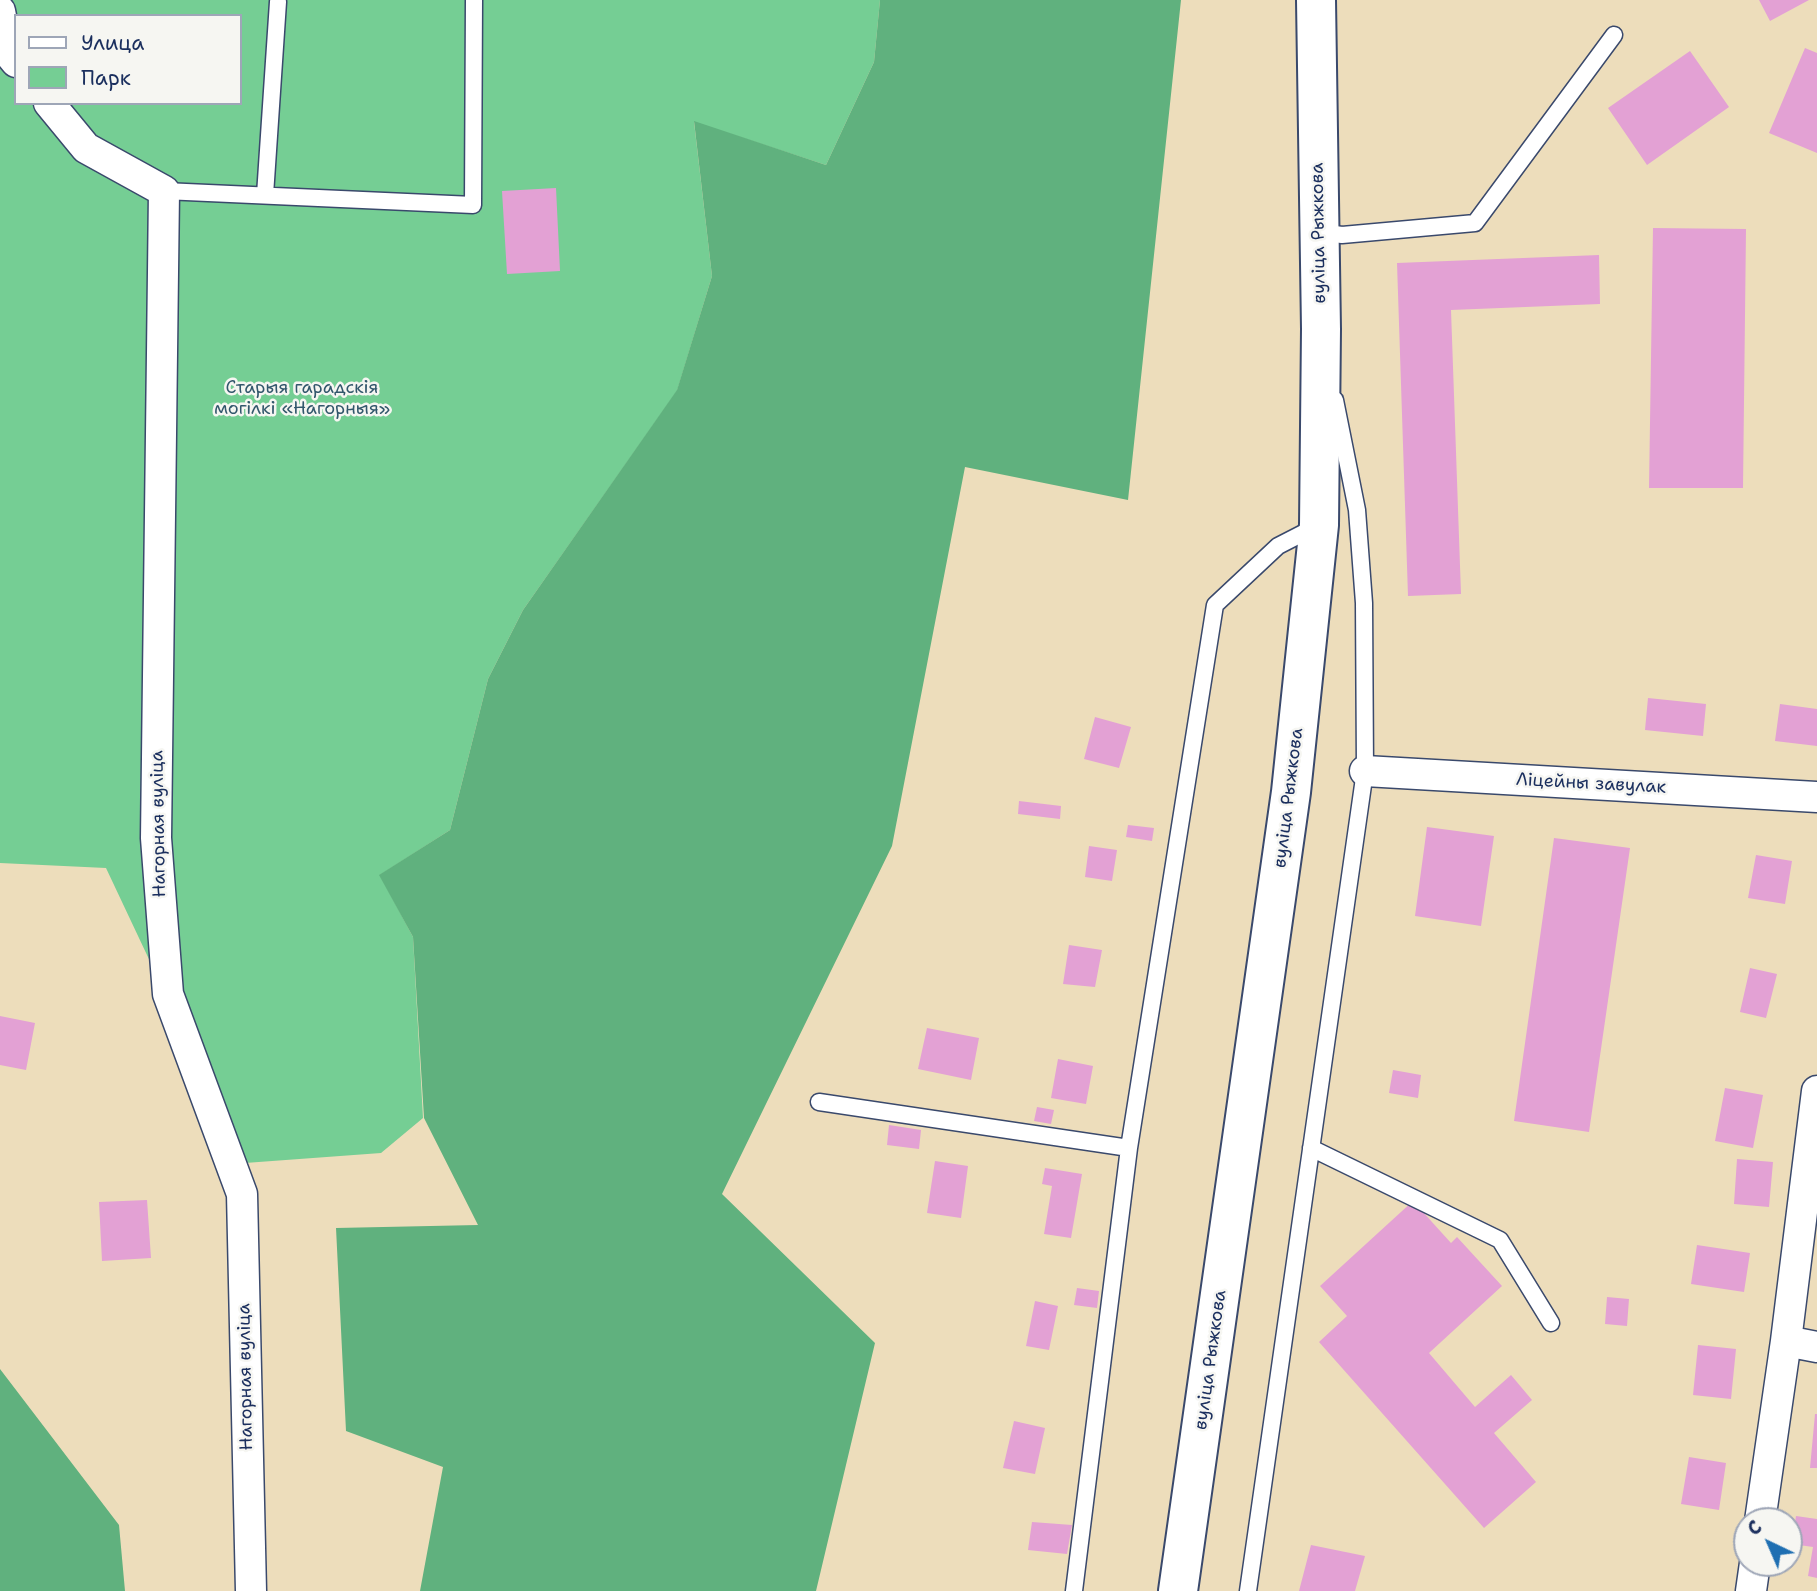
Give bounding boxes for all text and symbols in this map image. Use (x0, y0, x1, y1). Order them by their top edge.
legend (14, 14, 242, 105)
text: Улица (81, 29, 144, 57)
text: Парк (81, 64, 131, 92)
street label: вуліца Рыжкова (1307, 162, 1331, 304)
park label: Старыя гарадскія могілкі «Нагорныя» (214, 377, 390, 420)
street label: вуліца Рыжкова (1270, 727, 1308, 869)
street label: Нагорная вуліца (147, 750, 171, 898)
street label: Ліцейны завулак (1515, 769, 1667, 799)
street label: вуліца Рыжкова (1190, 1289, 1232, 1431)
street label: Нагорная вуліца (234, 1303, 258, 1451)
north arrow (1733, 1507, 1803, 1577)
text: С (1742, 1515, 1767, 1541)

